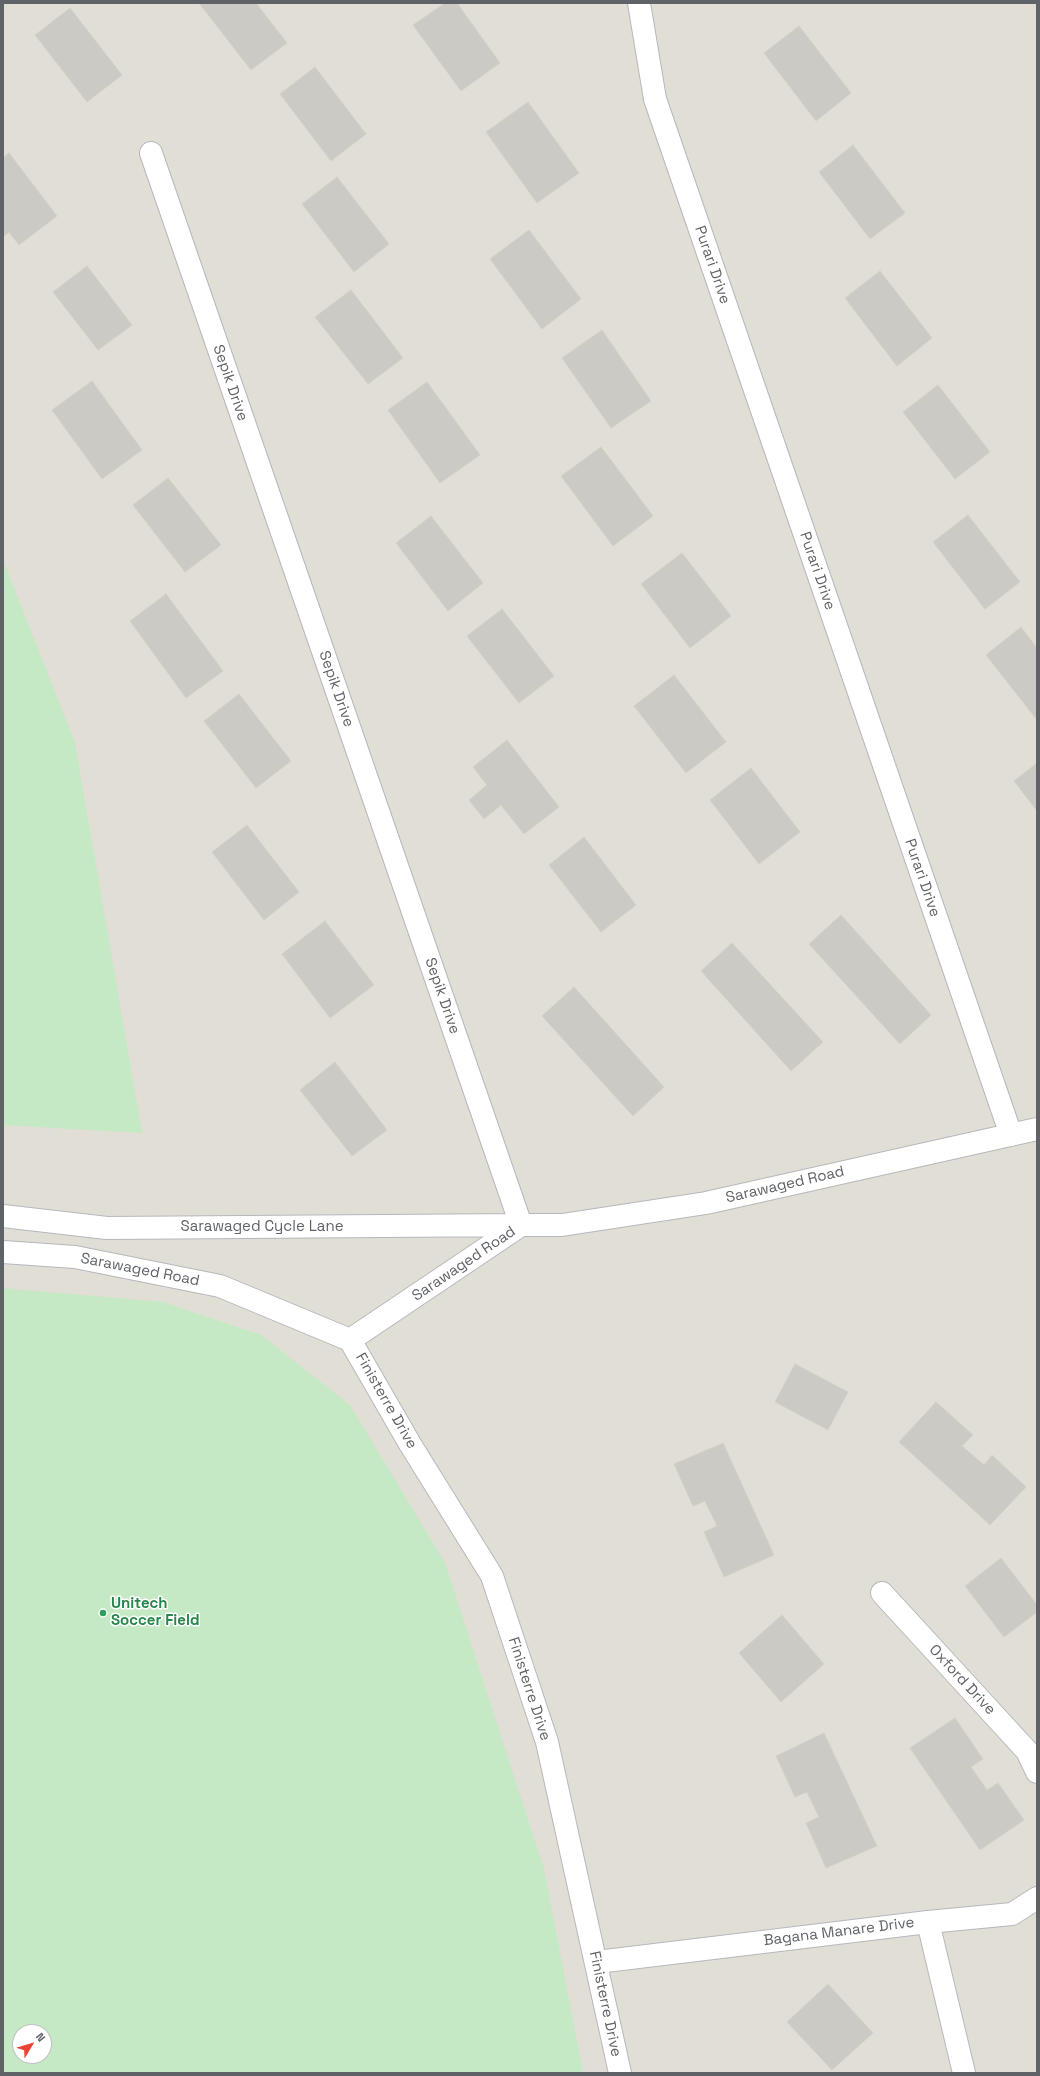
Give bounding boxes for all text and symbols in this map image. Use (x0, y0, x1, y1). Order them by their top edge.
street label: Purari Drive (690, 224, 734, 306)
street label: Sepik Drive (209, 343, 251, 423)
street label: Purari Drive (795, 530, 839, 612)
street label: Sepik Drive (315, 649, 357, 729)
street label: Purari Drive (900, 837, 944, 919)
street label: Sepik Drive (421, 956, 463, 1036)
street label: Sarawaged Road (724, 1163, 846, 1207)
street label: Sarawaged Cycle Lane (180, 1218, 344, 1236)
street label: Sarawaged Road (409, 1223, 519, 1305)
street label: Sarawaged Road (79, 1250, 201, 1290)
street label: Finisterre Drive (351, 1350, 421, 1452)
place label: Unitech Soccer Field (111, 1595, 199, 1630)
marker: Unitech Soccer Field (98, 1608, 108, 1618)
street label: Finisterre Drive (504, 1635, 554, 1743)
street label: Oxford Drive (925, 1641, 999, 1719)
street label: Bagana Manare Drive (763, 1914, 915, 1950)
street label: Finisterre Drive (585, 1950, 625, 2058)
north arrow (12, 2024, 52, 2064)
text: N (33, 2030, 48, 2044)

